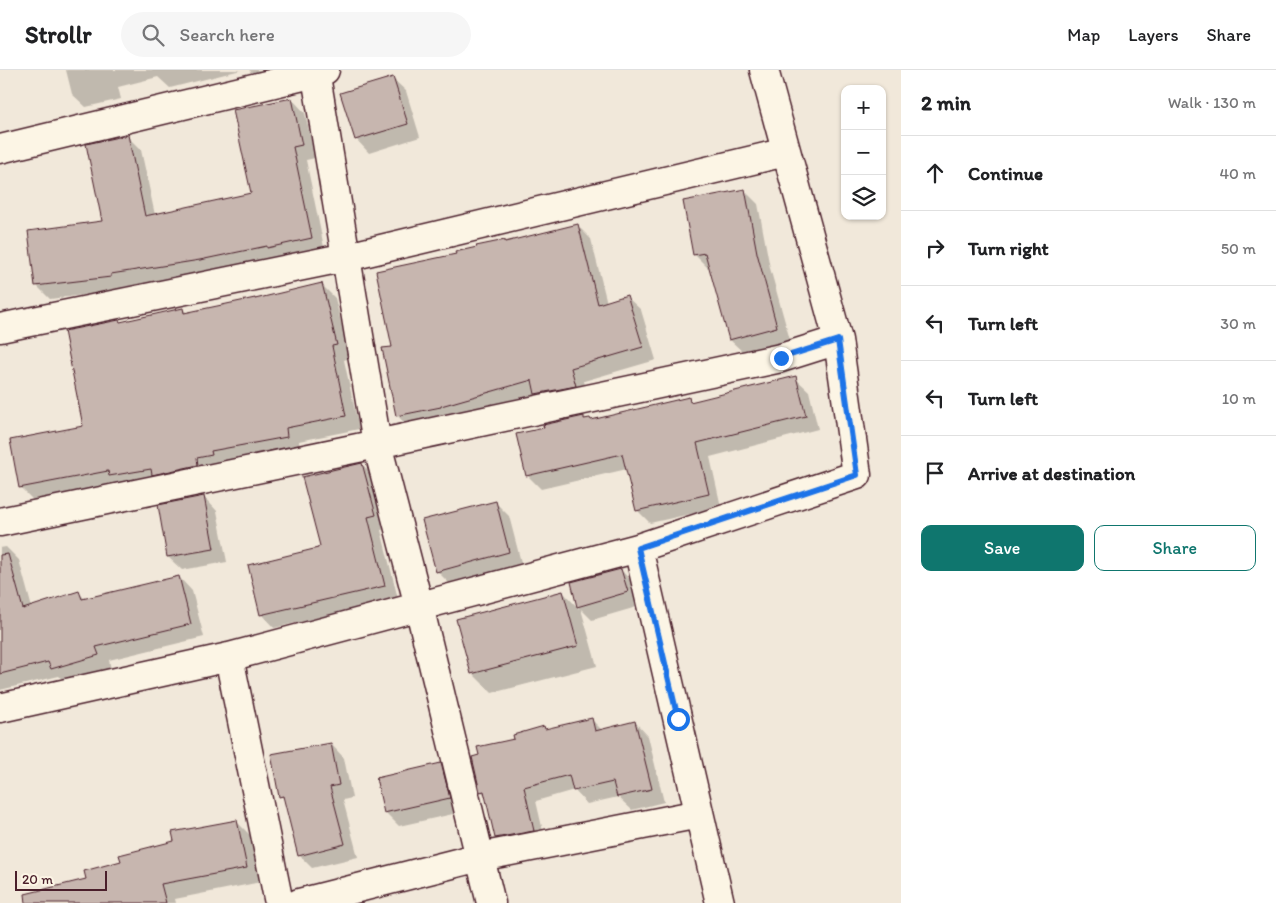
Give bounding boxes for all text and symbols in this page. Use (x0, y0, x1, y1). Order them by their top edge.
search box (121, 12, 471, 57)
text: Strollr (25, 20, 91, 49)
icon: search (139, 21, 167, 49)
text: Search here (179, 23, 275, 46)
text: Map (1067, 24, 1100, 46)
text: Layers (1128, 24, 1178, 46)
text: Share (1206, 24, 1251, 46)
map controls (841, 85, 886, 220)
button: + (841, 85, 886, 130)
text: 2 min (921, 90, 971, 115)
text: Walk · 130 m (1168, 93, 1256, 112)
button: − (841, 130, 886, 175)
icon: ahead (921, 159, 949, 187)
text: Continue (968, 162, 1043, 185)
text: 40 m (1219, 164, 1256, 183)
button: layers (841, 175, 886, 220)
icon: right (921, 234, 949, 262)
text: Turn right (968, 237, 1049, 260)
text: 50 m (1221, 239, 1256, 258)
icon: left (921, 309, 949, 337)
text: Turn left (968, 312, 1038, 335)
text: 30 m (1220, 314, 1256, 333)
route end (770, 347, 793, 370)
icon: left (921, 384, 949, 412)
text: Turn left (968, 387, 1038, 410)
text: 10 m (1222, 389, 1256, 408)
icon: arrive (921, 459, 949, 487)
text: Arrive at destination (968, 462, 1135, 485)
button: Save (921, 525, 1084, 571)
button: Share (1094, 525, 1256, 571)
route start (667, 708, 690, 731)
scale bar (15, 868, 108, 891)
text: 20 m (22, 871, 53, 888)

